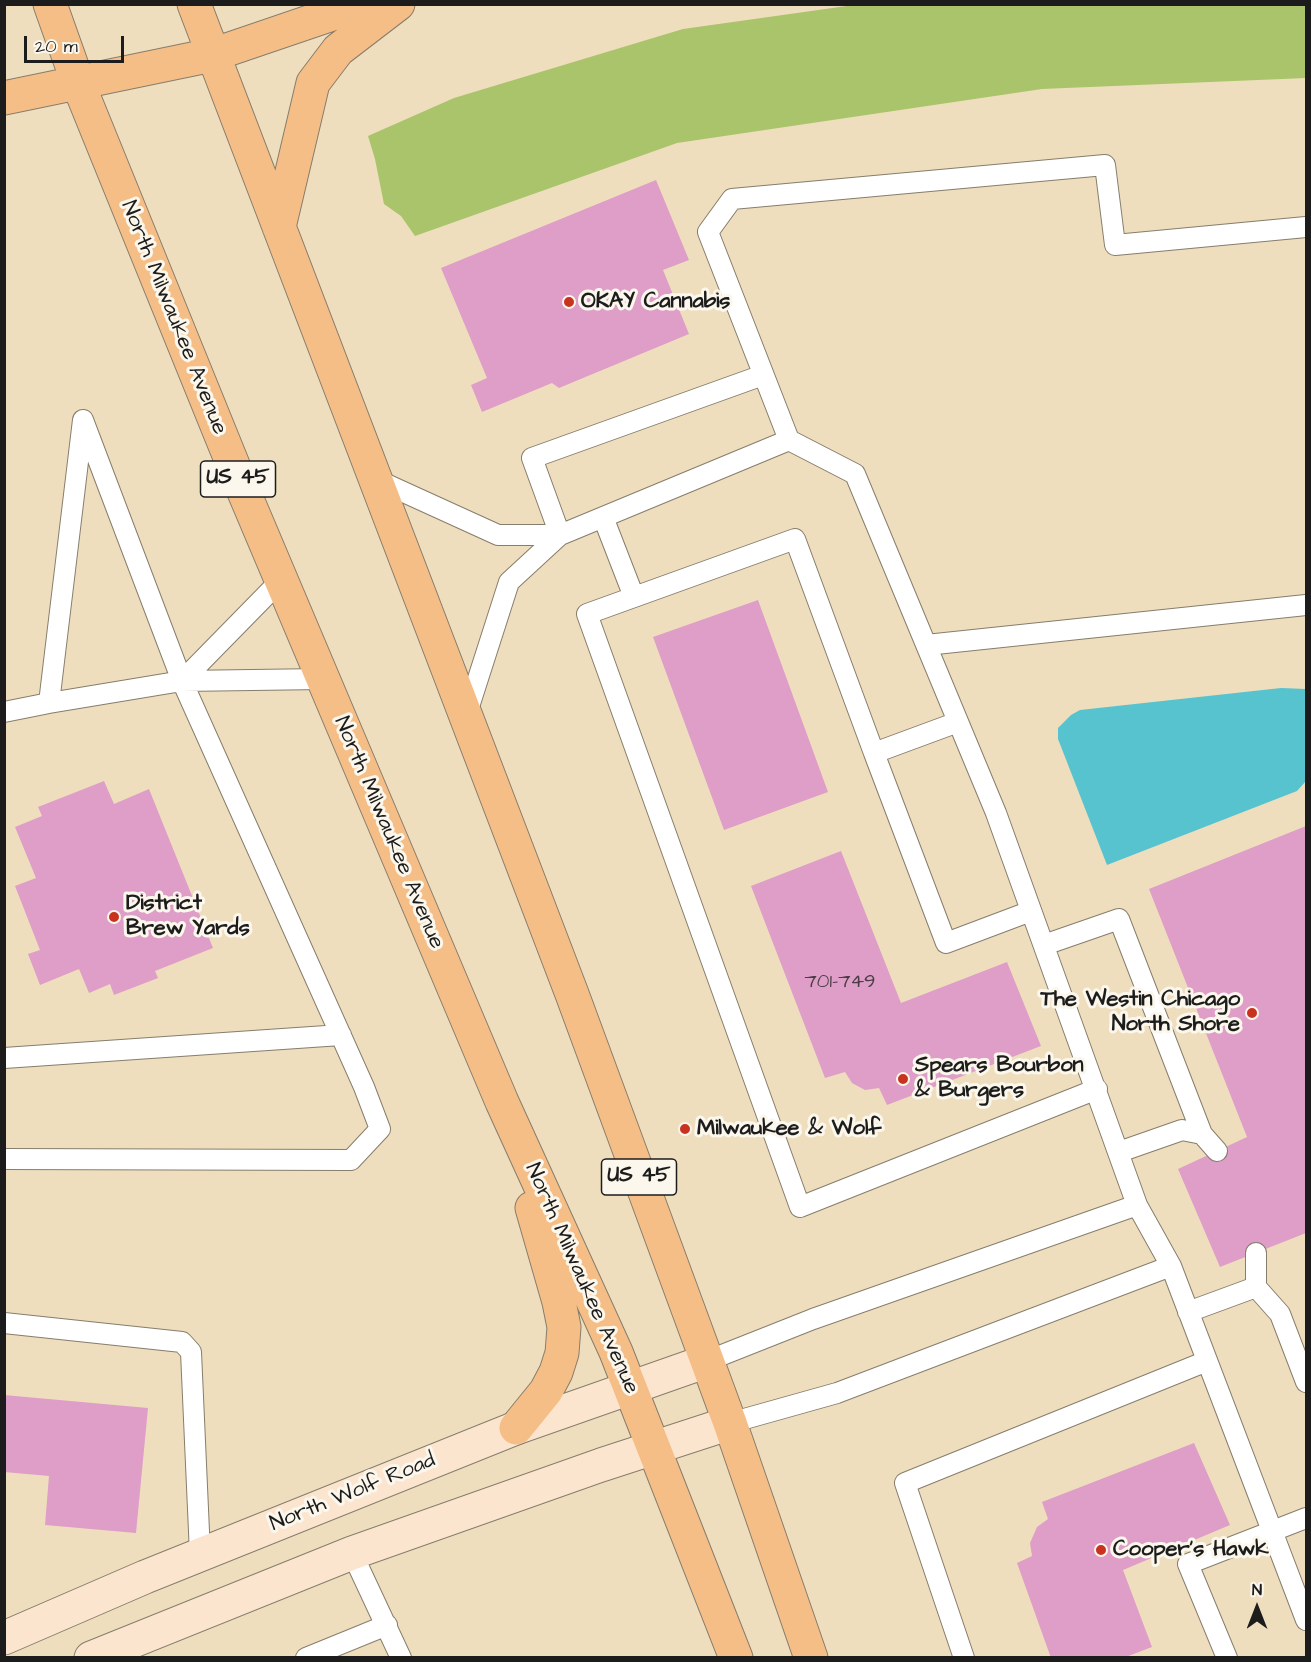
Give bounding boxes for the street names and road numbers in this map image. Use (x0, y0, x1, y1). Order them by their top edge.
street label: North Milwaukee Avenue (114, 197, 232, 439)
road number: US 45 (200, 461, 276, 497)
street label: North Milwaukee Avenue (327, 713, 449, 953)
road number: US 45 (602, 1159, 676, 1195)
street label: North Milwaukee Avenue (518, 1160, 644, 1398)
street label: North Wolf Road (267, 1448, 439, 1538)

